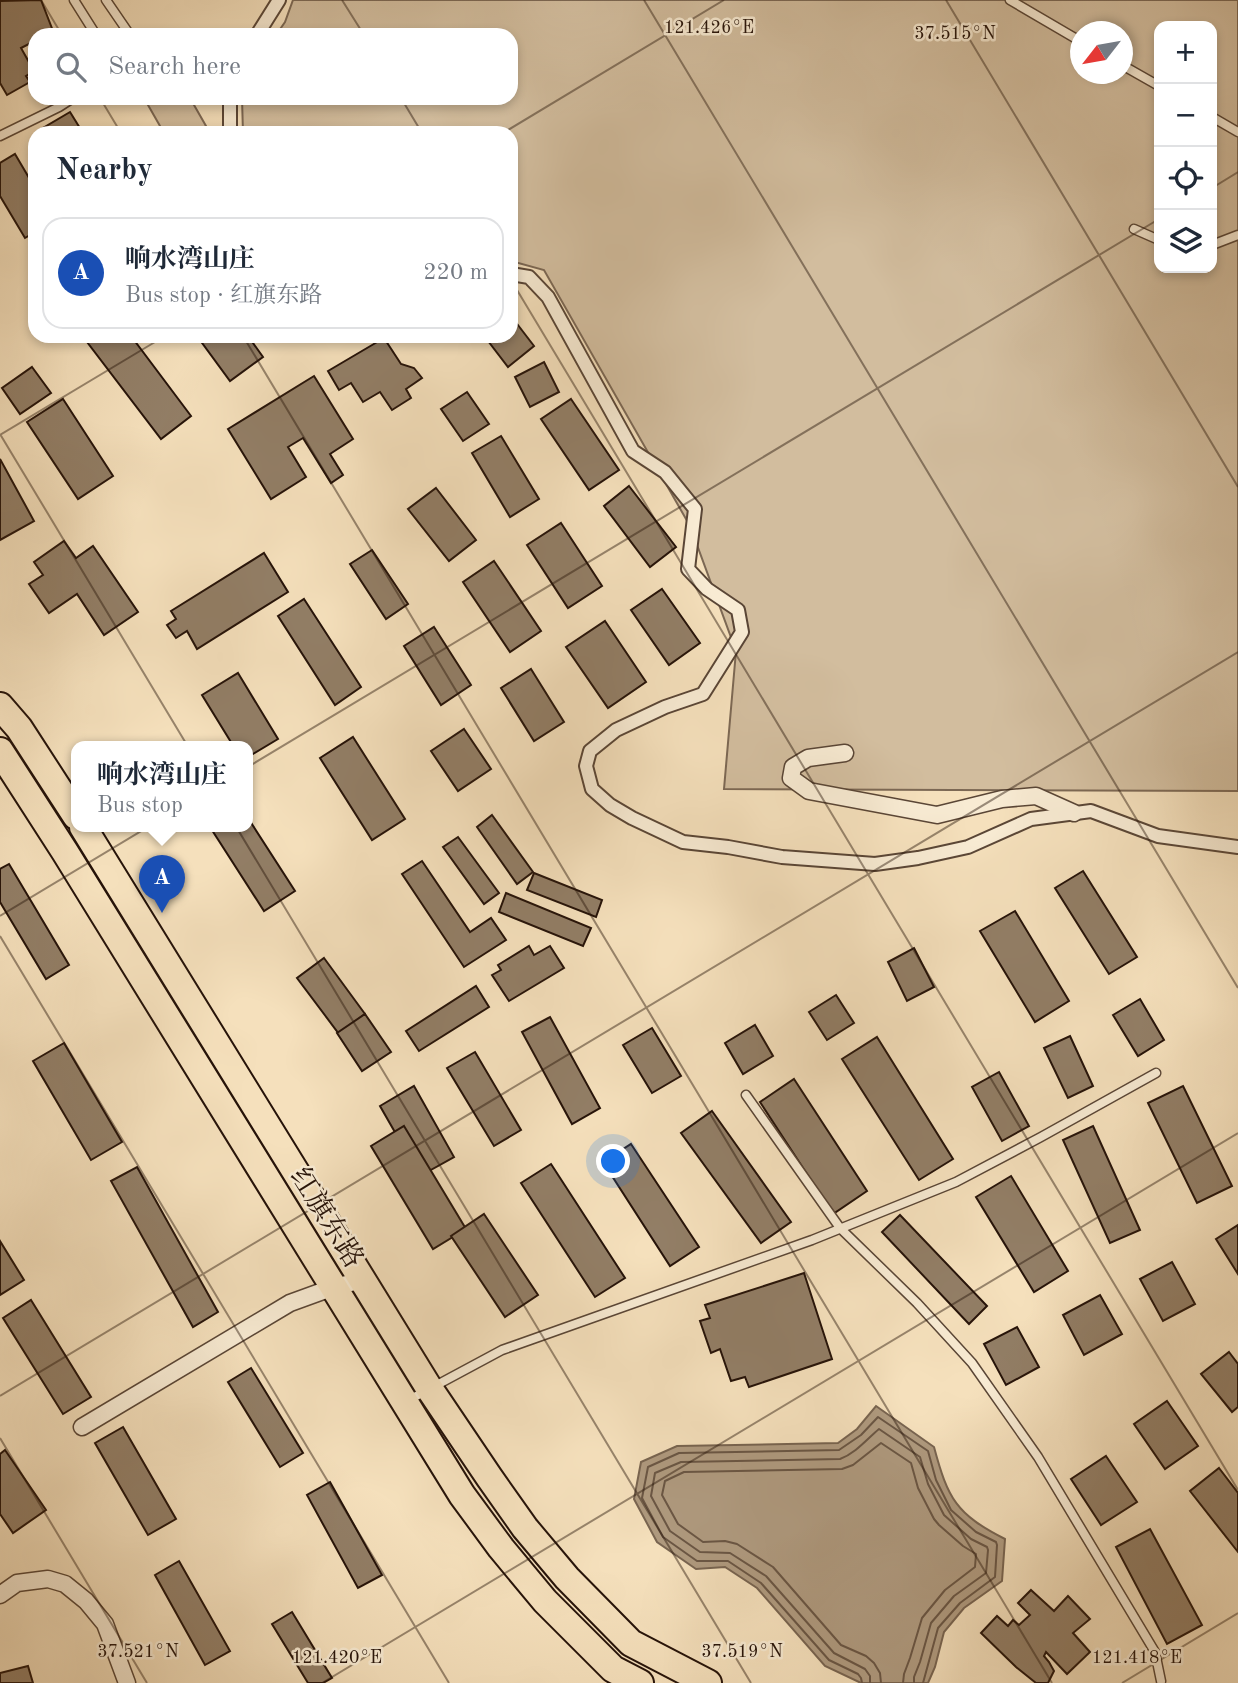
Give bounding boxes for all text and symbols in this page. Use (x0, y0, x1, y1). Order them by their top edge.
text: 121.426°E (664, 19, 754, 37)
north arrow (1070, 21, 1133, 84)
map controls (1154, 21, 1217, 273)
button: + (1154, 21, 1217, 84)
text: 37.515°N (914, 25, 996, 43)
search box (28, 28, 518, 105)
icon: search (52, 48, 90, 86)
text: Search here (108, 54, 241, 80)
button: − (1154, 84, 1217, 147)
button: locate (1154, 147, 1217, 210)
text: Nearby (56, 156, 153, 186)
button: layers (1154, 210, 1217, 273)
text: 响水湾山庄 (125, 247, 255, 273)
text: A (72, 261, 90, 284)
text: 220 m (423, 261, 488, 284)
text: Bus stop · 红旗东路 (125, 284, 322, 307)
popup (71, 741, 253, 832)
text: 响水湾山庄 (97, 763, 227, 789)
text: Bus stop (97, 794, 183, 817)
pin: A (139, 855, 185, 913)
your location (596, 1144, 630, 1178)
street label: 红旗东路 (284, 1162, 370, 1274)
text: 37.521°N (97, 1643, 179, 1661)
text: 37.519°N (701, 1643, 783, 1661)
text: 121.420°E (292, 1649, 382, 1667)
text: 121.418°E (1092, 1649, 1182, 1667)

